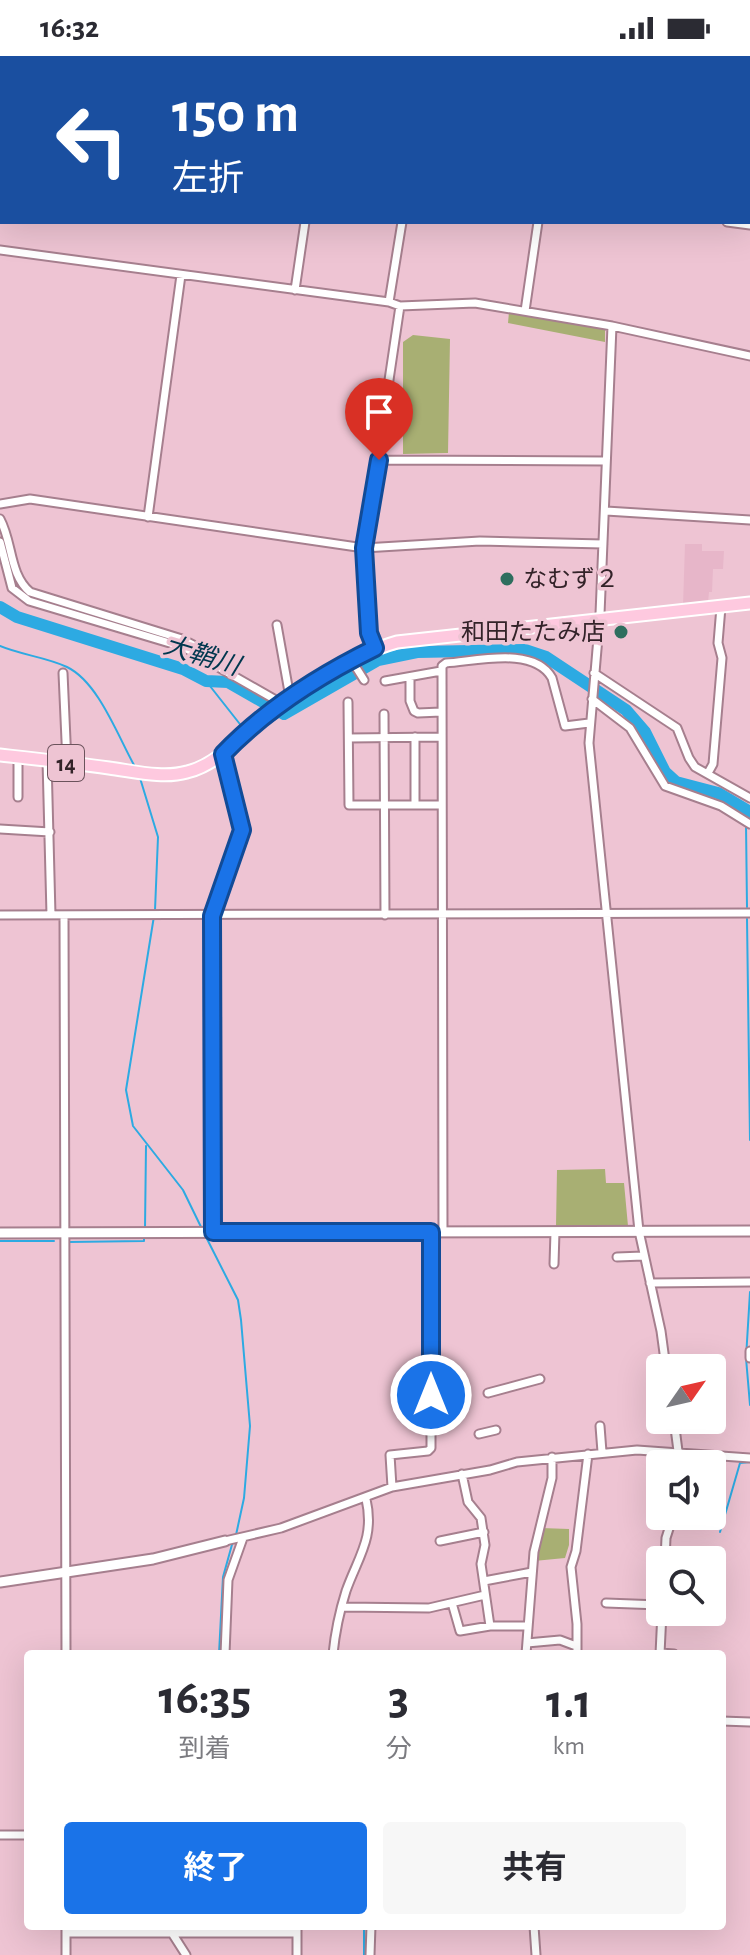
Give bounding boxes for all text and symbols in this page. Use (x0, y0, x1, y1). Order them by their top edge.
text: 16:32 (40, 13, 99, 43)
text: 150 m (172, 86, 299, 142)
icon: left (40, 88, 144, 192)
text: 左折 (172, 161, 244, 197)
pin (345, 378, 413, 460)
icon: arrive (357, 390, 401, 434)
place label: なむず２ (523, 567, 619, 592)
marker: なむず２ (498, 570, 516, 588)
place label: 和田たたみ店 (461, 619, 605, 645)
marker: 和田たたみ店 (612, 623, 630, 641)
water label: 大鞘川 (161, 631, 246, 681)
road number: 14 (48, 745, 84, 781)
position arrow (389, 1353, 473, 1437)
north arrow (646, 1354, 726, 1434)
map controls (646, 1354, 726, 1626)
button: sound (646, 1450, 726, 1530)
button: search (646, 1546, 726, 1626)
text: 16:35 (158, 1675, 251, 1723)
text: 3 (388, 1675, 409, 1723)
text: 1.1 (546, 1679, 592, 1727)
text: km (552, 1733, 585, 1759)
text: 到着 (179, 1736, 231, 1762)
text: 分 (386, 1736, 412, 1762)
button: 終了 (64, 1822, 367, 1914)
button: 共有 (383, 1822, 686, 1914)

